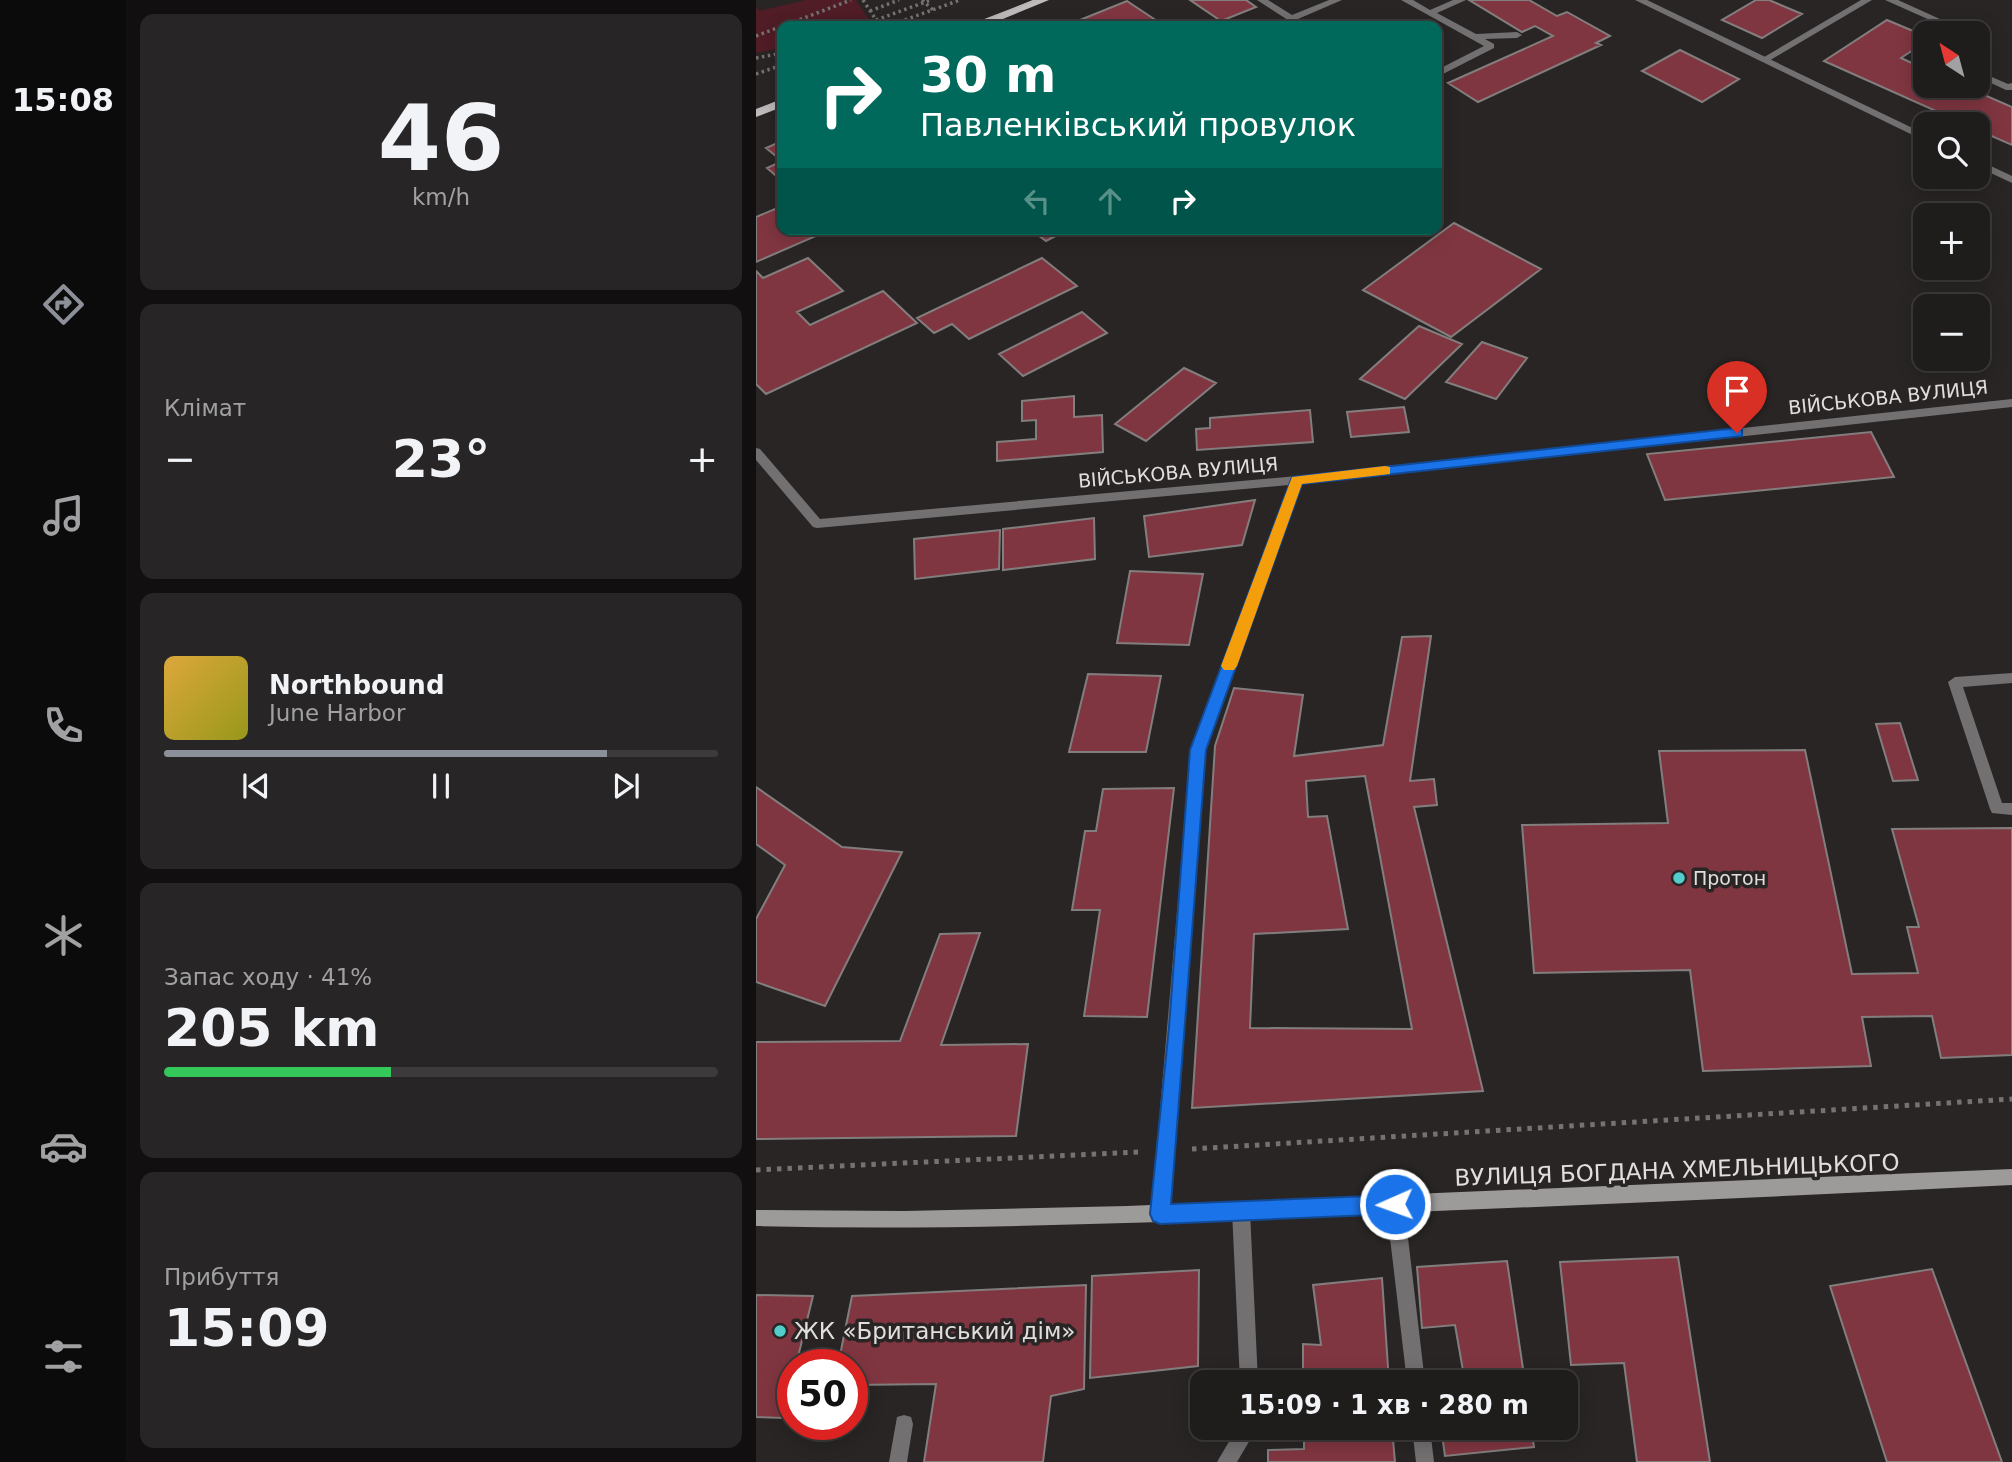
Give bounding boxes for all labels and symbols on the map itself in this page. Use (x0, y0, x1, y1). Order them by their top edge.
north arrow (1913, 21, 1990, 98)
pin (1707, 361, 1767, 433)
street label: ВІЙСЬКОВА ВУЛИЦЯ (1787, 376, 1989, 418)
street label: ВІЙСЬКОВА ВУЛИЦЯ (1077, 452, 1279, 492)
place label: Протон (1693, 867, 1766, 889)
marker: Протон (1671, 870, 1687, 886)
street label: ВУЛИЦЯ БОГДАНА ХМЕЛЬНИЦЬКОГО (1454, 1149, 1900, 1191)
position arrow (1358, 1167, 1432, 1241)
place label: ЖК «Британський дім» (794, 1318, 1075, 1344)
marker: ЖК «Британський дім» (772, 1323, 788, 1339)
speed limit sign: 50 (777, 1349, 868, 1440)

